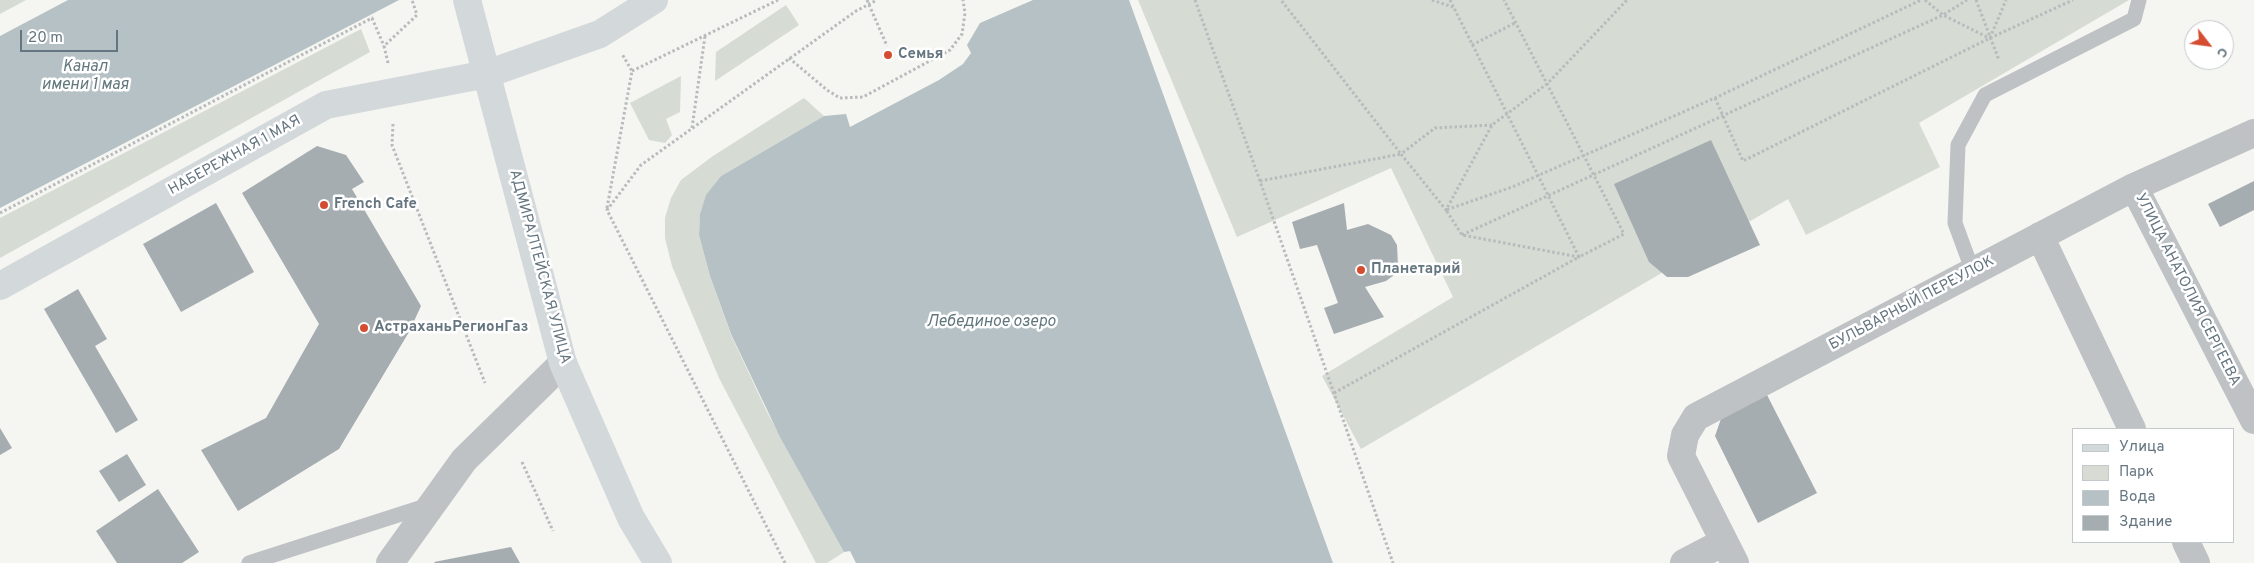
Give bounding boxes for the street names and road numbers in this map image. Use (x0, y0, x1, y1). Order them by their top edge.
street label: НАБЕРЕЖНАЯ 1 МАЯ (166, 112, 304, 200)
street label: АДМИРАЛТЕЙСКАЯ УЛИЦА (504, 168, 574, 366)
street label: УЛИЦА АНАТОЛИЯ СЕРГЕЕВА (2130, 191, 2244, 389)
street label: БУЛЬВАРНЫЙ ПЕРЕУЛОК (1826, 253, 1998, 355)

